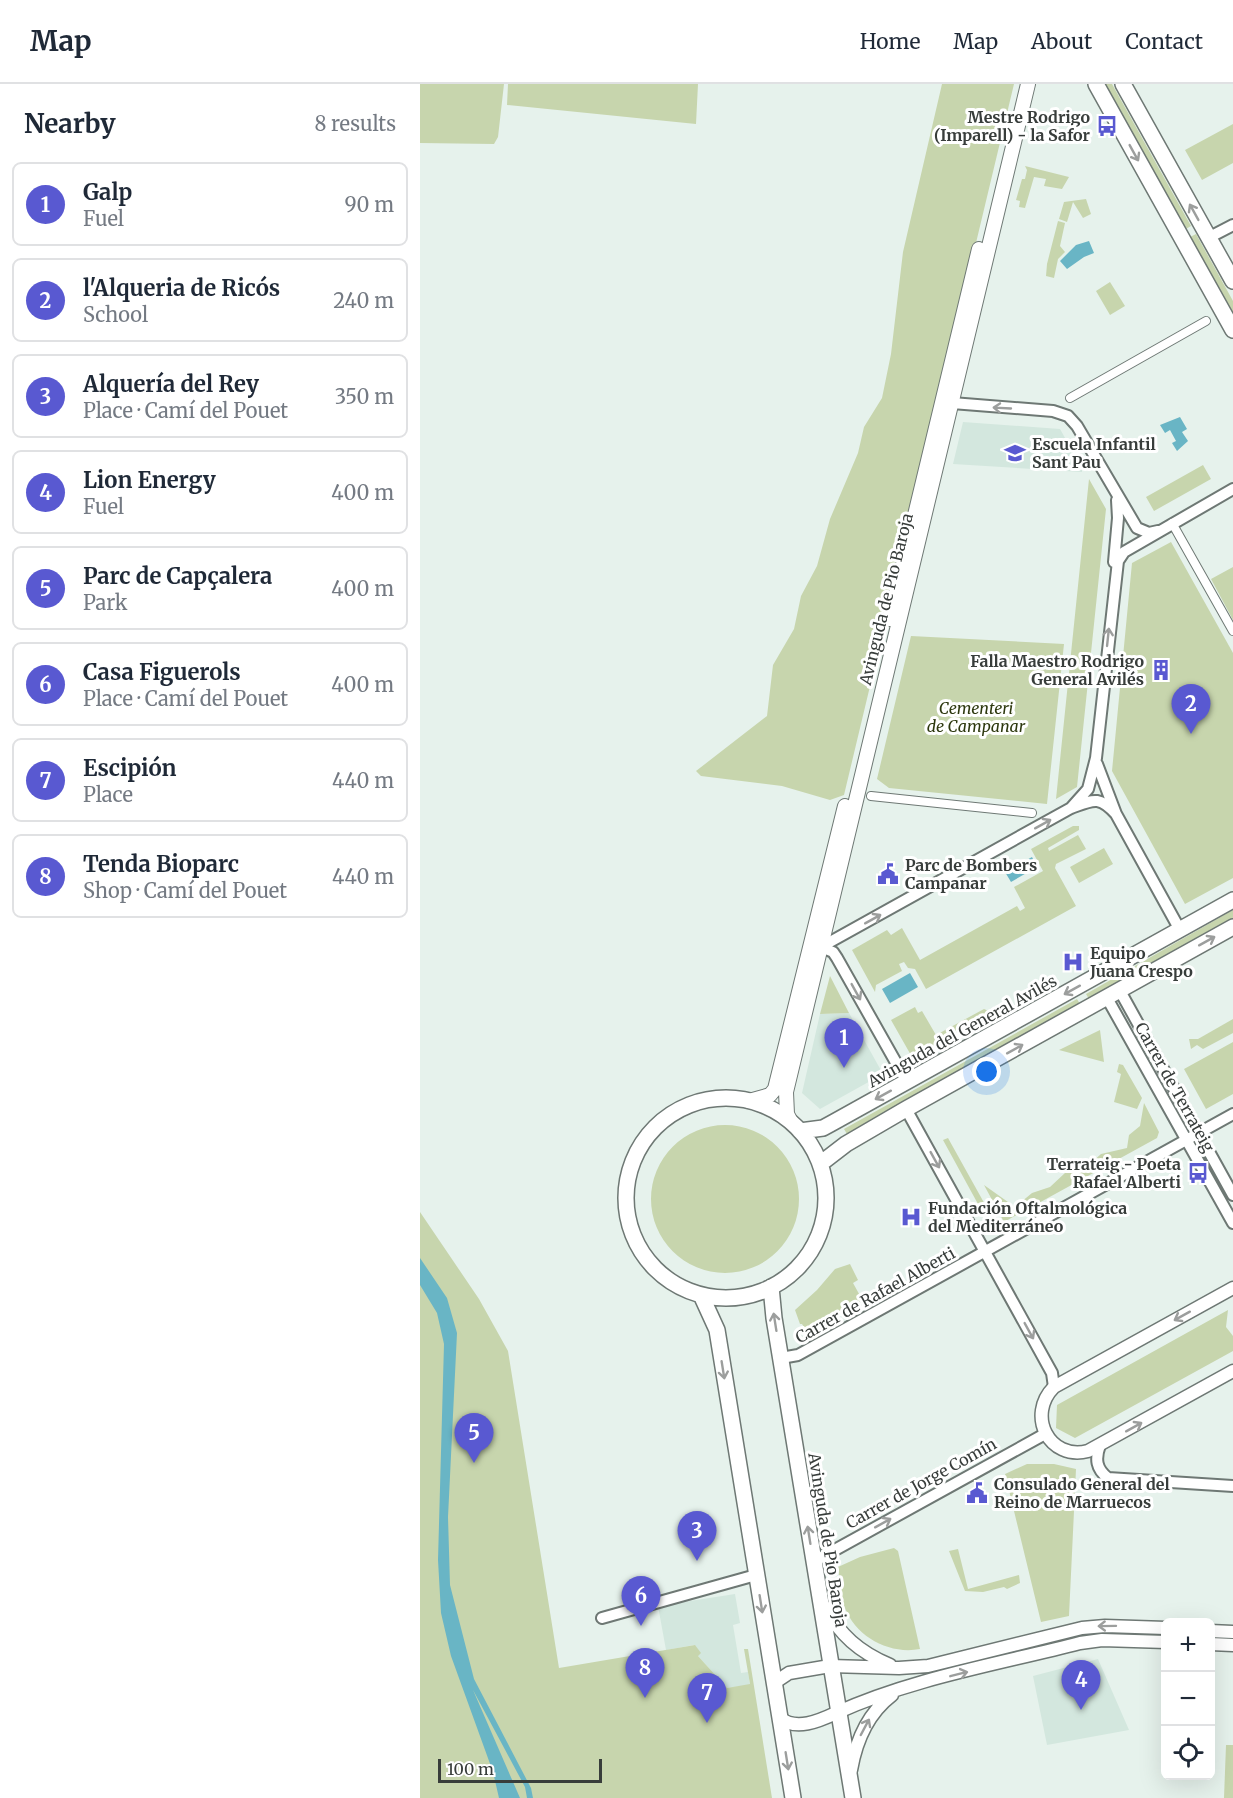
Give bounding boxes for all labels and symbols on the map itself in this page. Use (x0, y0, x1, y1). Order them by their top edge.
place label: Mestre Rodrigo (Imparell) - la Safor (934, 107, 1091, 145)
bus stop icon: Mestre Rodrigo (Imparell) - la Safor (1095, 114, 1119, 138)
one-way arrow (1129, 145, 1141, 162)
one-way arrow (1188, 204, 1200, 221)
one-way arrow (993, 403, 1013, 414)
place label: Escuela Infantil Sant Pau (1032, 434, 1156, 472)
school or university icon: Escuela Infantil Sant Pau (1003, 441, 1027, 465)
street label: Avinguda de Pio Baroja (855, 511, 917, 688)
one-way arrow (1103, 627, 1114, 647)
place label: Falla Maestro Rodrigo General Avilés (970, 651, 1144, 689)
building icon: Falla Maestro Rodrigo General Avilés (1149, 658, 1173, 682)
pin: 2 (1172, 684, 1210, 734)
park label: Cementeri de Campanar (927, 698, 1026, 736)
one-way arrow (1034, 818, 1051, 830)
place label: Parc de Bombers Campanar (905, 855, 1037, 893)
public building icon: Parc de Bombers Campanar (876, 862, 900, 886)
one-way arrow (863, 913, 881, 924)
one-way arrow (1198, 935, 1215, 947)
place label: Equipo Juana Crespo (1089, 943, 1193, 981)
hospital icon: Equipo Juana Crespo (1061, 950, 1085, 974)
street label: Avinguda del General Avilés (863, 970, 1060, 1092)
one-way arrow (850, 983, 862, 1000)
one-way arrow (1064, 984, 1081, 996)
pin: 1 (824, 1018, 864, 1068)
street label: Carrer de Terrateig (1131, 1019, 1219, 1156)
one-way arrow (1005, 1043, 1023, 1054)
your location (972, 1057, 1001, 1086)
one-way arrow (875, 1090, 893, 1101)
one-way arrow (929, 1151, 941, 1168)
place label: Terrateig - Poeta Rafael Alberti (1047, 1154, 1182, 1192)
bus stop icon: Terrateig - Poeta Rafael Alberti (1186, 1161, 1210, 1185)
place label: Fundación Oftalmológica del Mediterráneo (928, 1198, 1127, 1236)
hospital icon: Fundación Oftalmológica del Mediterráneo (899, 1205, 923, 1229)
street label: Carrer de Rafael Alberti (792, 1243, 958, 1347)
one-way arrow (1174, 1310, 1191, 1322)
one-way arrow (769, 1313, 780, 1333)
one-way arrow (1023, 1322, 1035, 1339)
one-way arrow (718, 1360, 729, 1379)
pin: 5 (454, 1414, 494, 1463)
one-way arrow (1125, 1420, 1142, 1432)
street label: Carrer de Jorge Comín (842, 1433, 1000, 1533)
street label: Avinguda de Pio Baroja (804, 1450, 852, 1629)
place label: Consulado General del Reino de Marruecos (994, 1474, 1170, 1512)
public building icon: Consulado General del Reino de Marruecos (965, 1481, 989, 1505)
pin: 3 (678, 1512, 716, 1561)
one-way arrow (874, 1517, 891, 1529)
one-way arrow (803, 1526, 814, 1546)
pin: 6 (622, 1576, 660, 1626)
one-way arrow (756, 1594, 767, 1613)
one-way arrow (1098, 1620, 1118, 1632)
pin: 8 (626, 1648, 664, 1698)
pin: 4 (1062, 1660, 1100, 1710)
one-way arrow (950, 1667, 969, 1679)
pin: 7 (688, 1674, 726, 1723)
one-way arrow (859, 1719, 871, 1736)
one-way arrow (781, 1751, 792, 1770)
scale bar (438, 1756, 602, 1784)

